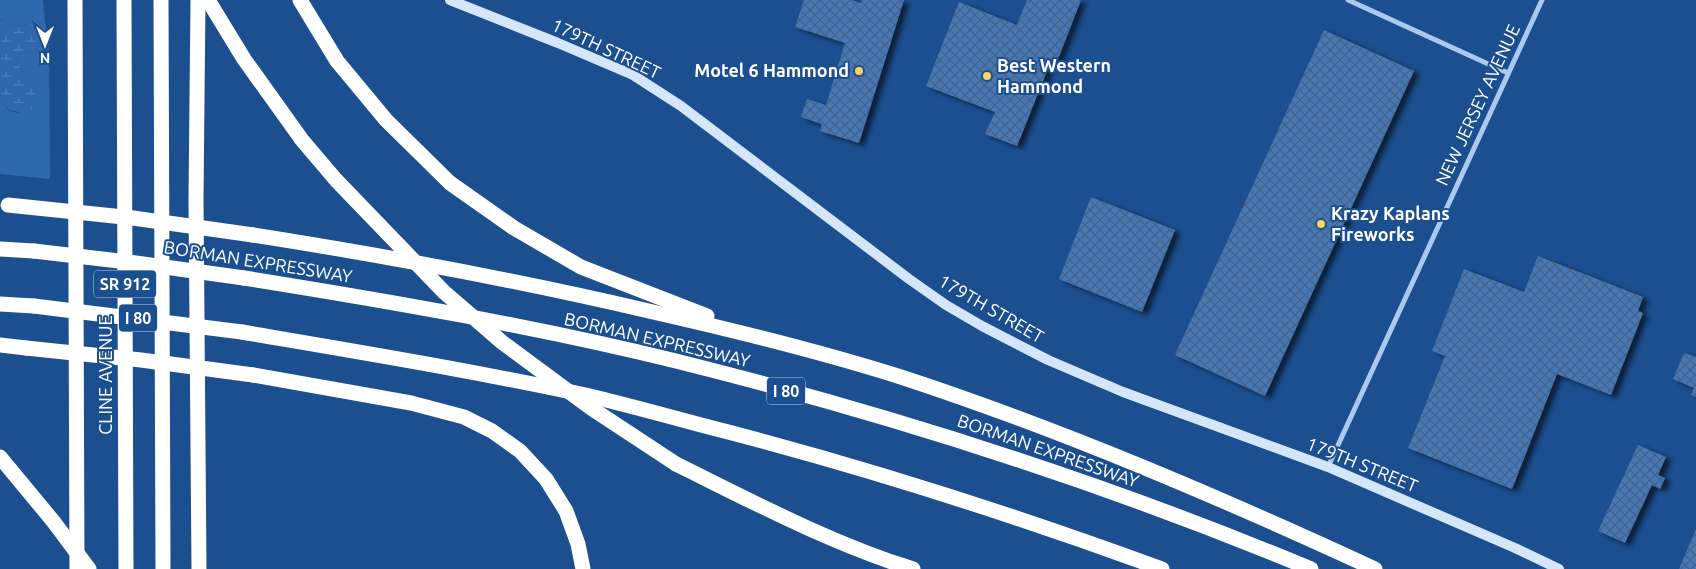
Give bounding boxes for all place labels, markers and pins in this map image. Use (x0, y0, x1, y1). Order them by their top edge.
place label: Best Western Hammond (997, 55, 1111, 96)
place label: Motel 6 Hammond (694, 60, 849, 80)
marker: Motel 6 Hammond (853, 65, 865, 77)
marker: Best Western Hammond (981, 70, 993, 82)
place label: Krazy Kaplans Fireworks (1331, 203, 1450, 244)
marker: Krazy Kaplans Fireworks (1315, 218, 1327, 230)

